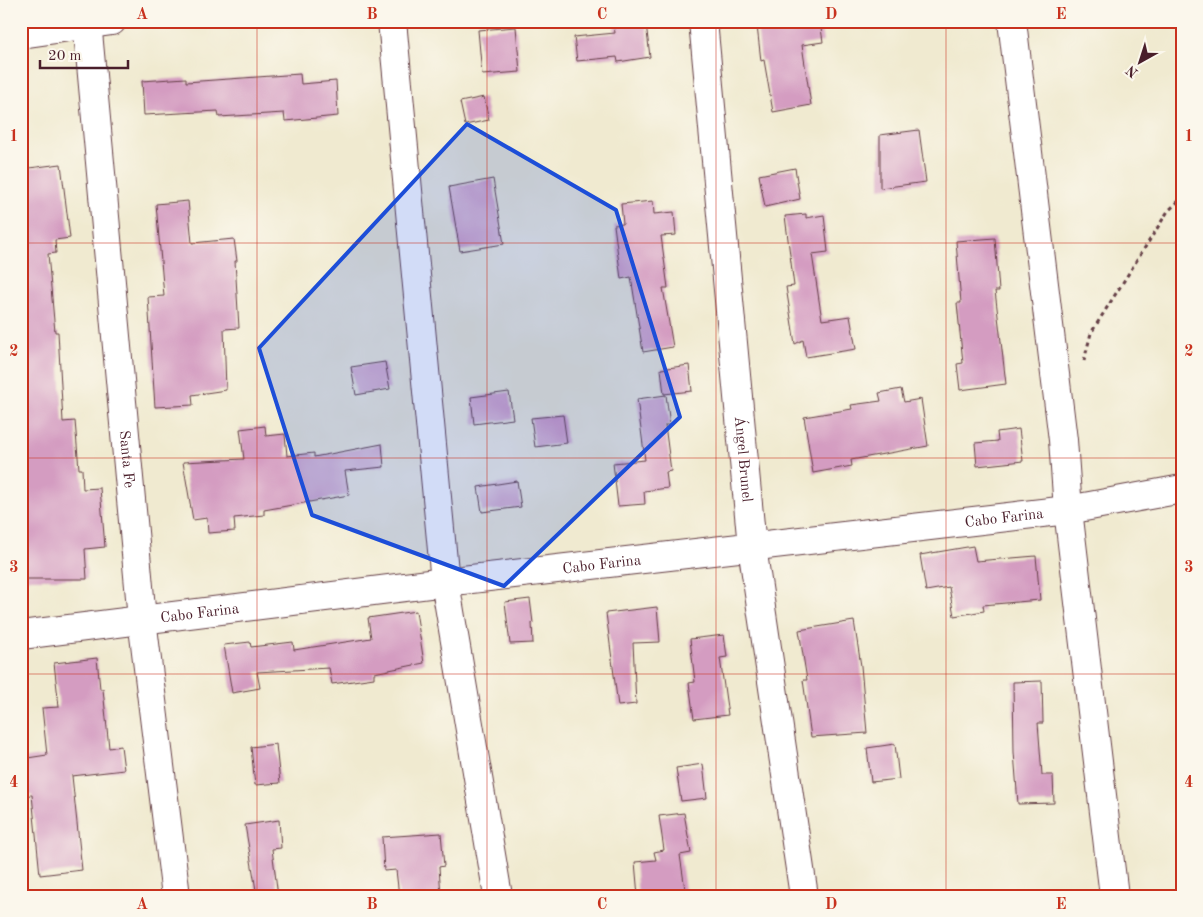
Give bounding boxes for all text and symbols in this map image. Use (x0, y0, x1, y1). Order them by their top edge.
text: A (136, 7, 148, 23)
text: B (366, 7, 378, 23)
text: C (597, 7, 607, 23)
text: D (825, 7, 837, 23)
text: E (1055, 7, 1067, 23)
scale bar (40, 38, 128, 70)
north arrow (1116, 38, 1166, 88)
text: 20 m (48, 49, 82, 64)
text: N (1124, 62, 1141, 80)
text: 1 (9, 129, 19, 145)
text: 1 (1184, 129, 1194, 145)
text: 2 (9, 344, 19, 360)
text: 2 (1184, 344, 1194, 360)
street label: Ángel Brunel (731, 415, 754, 503)
street label: Santa Fe (116, 430, 136, 489)
street label: Cabo Farina (964, 507, 1045, 531)
street label: Cabo Farina (562, 553, 643, 577)
text: 3 (9, 560, 19, 576)
text: 3 (1184, 560, 1194, 576)
street label: Cabo Farina (160, 602, 241, 627)
text: 4 (9, 775, 19, 791)
text: 4 (1184, 775, 1194, 791)
text: A (136, 897, 148, 913)
text: B (366, 897, 378, 913)
text: C (597, 897, 607, 913)
text: D (825, 897, 837, 913)
text: E (1055, 897, 1067, 913)

